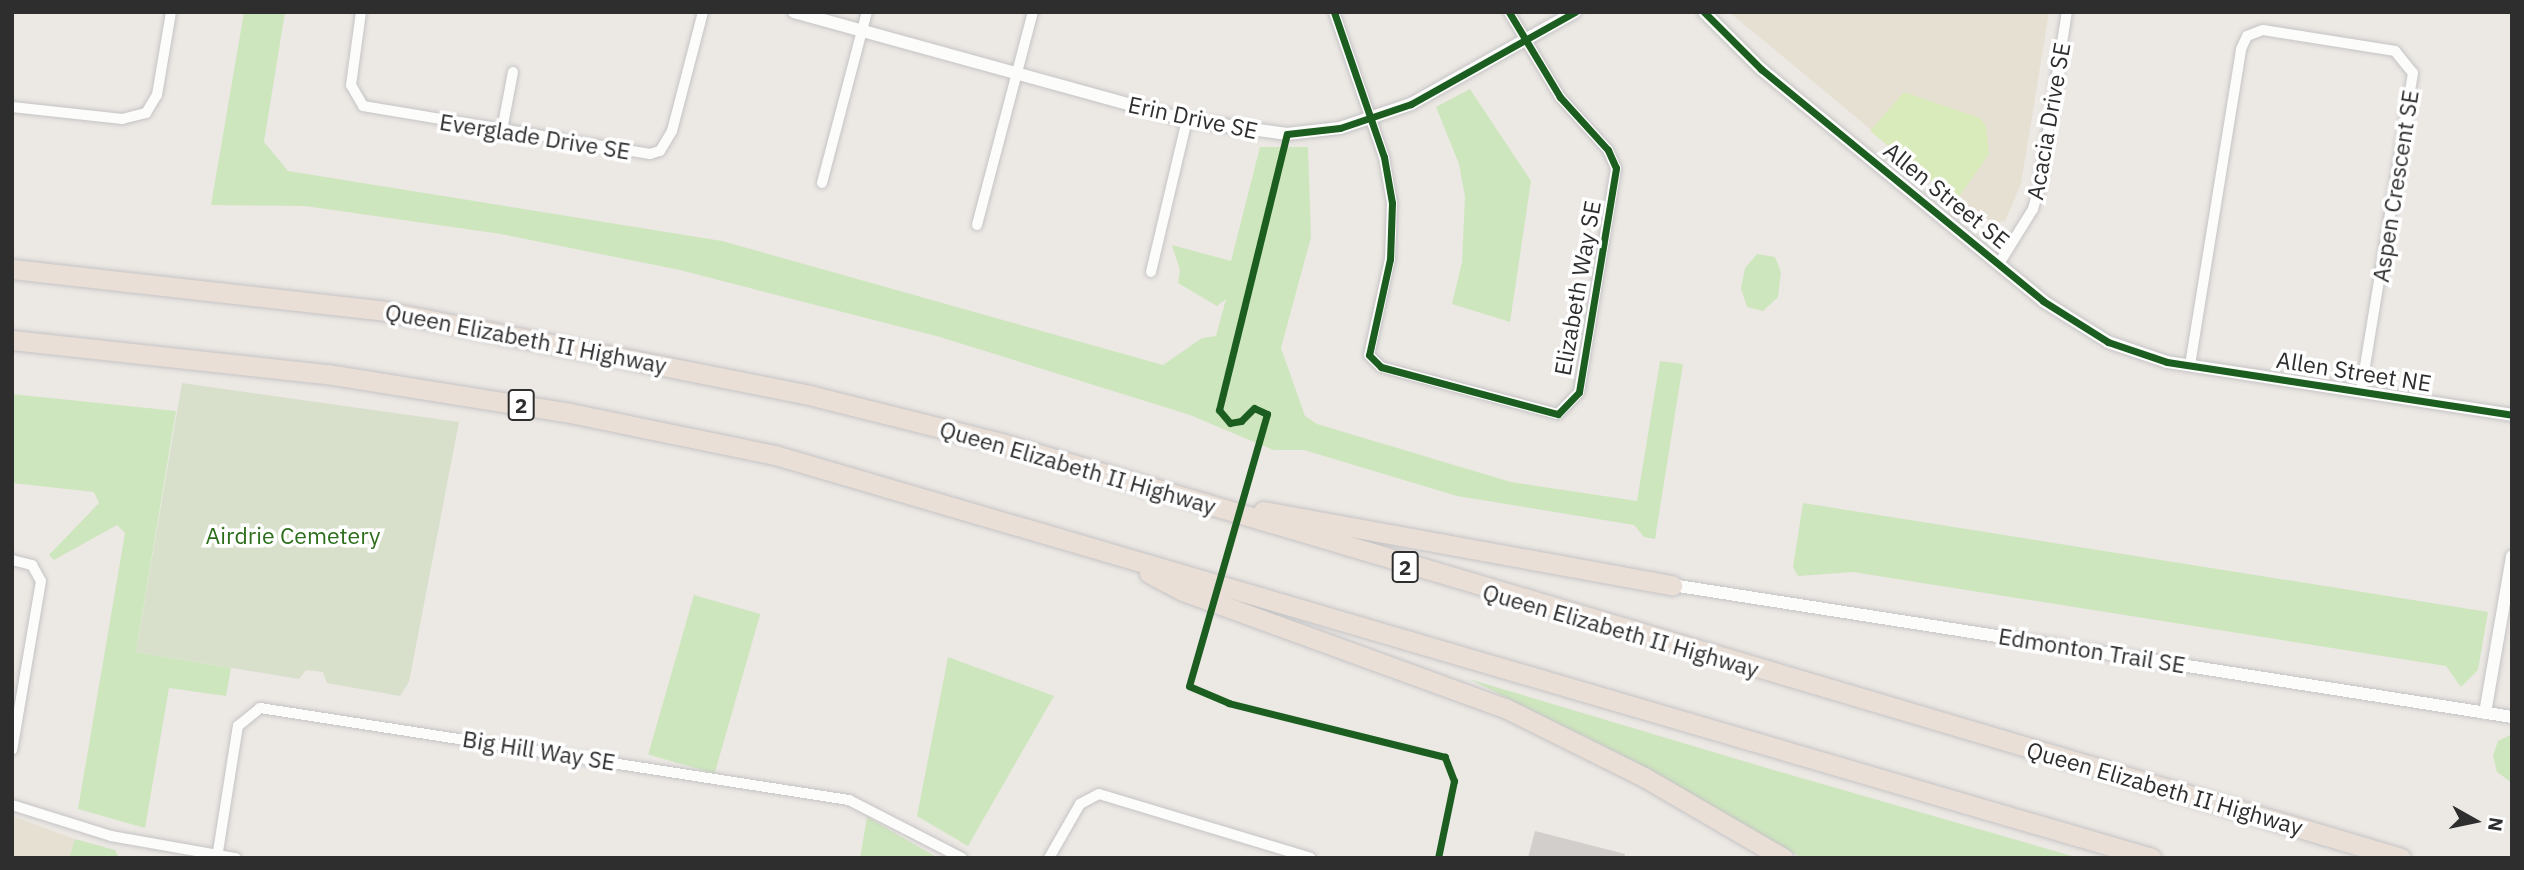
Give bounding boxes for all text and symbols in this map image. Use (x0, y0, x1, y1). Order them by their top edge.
street label: Acacia Drive SE (2021, 40, 2075, 202)
street label: Aspen Crescent SE (2366, 88, 2424, 284)
street label: Erin Drive SE (1126, 90, 1260, 144)
street label: Everglade Drive SE (438, 107, 632, 165)
street label: Allen Street SE (1879, 136, 2015, 254)
street label: Elizabeth Way SE (1548, 198, 1606, 378)
street label: Queen Elizabeth II Highway (383, 297, 669, 379)
street label: Allen Street NE (2275, 345, 2433, 397)
road number: 2 (507, 388, 535, 422)
street label: Queen Elizabeth II Highway (937, 414, 1219, 520)
park label: Airdrie Cemetery (206, 521, 380, 549)
road number: 2 (1391, 550, 1419, 584)
street label: Queen Elizabeth II Highway (1480, 577, 1762, 683)
street label: Edmonton Trail SE (1997, 622, 2187, 678)
street label: Big Hill Way SE (461, 724, 617, 776)
street label: Queen Elizabeth II Highway (2024, 735, 2306, 841)
north arrow (2440, 786, 2510, 856)
text: N (2483, 816, 2509, 833)

